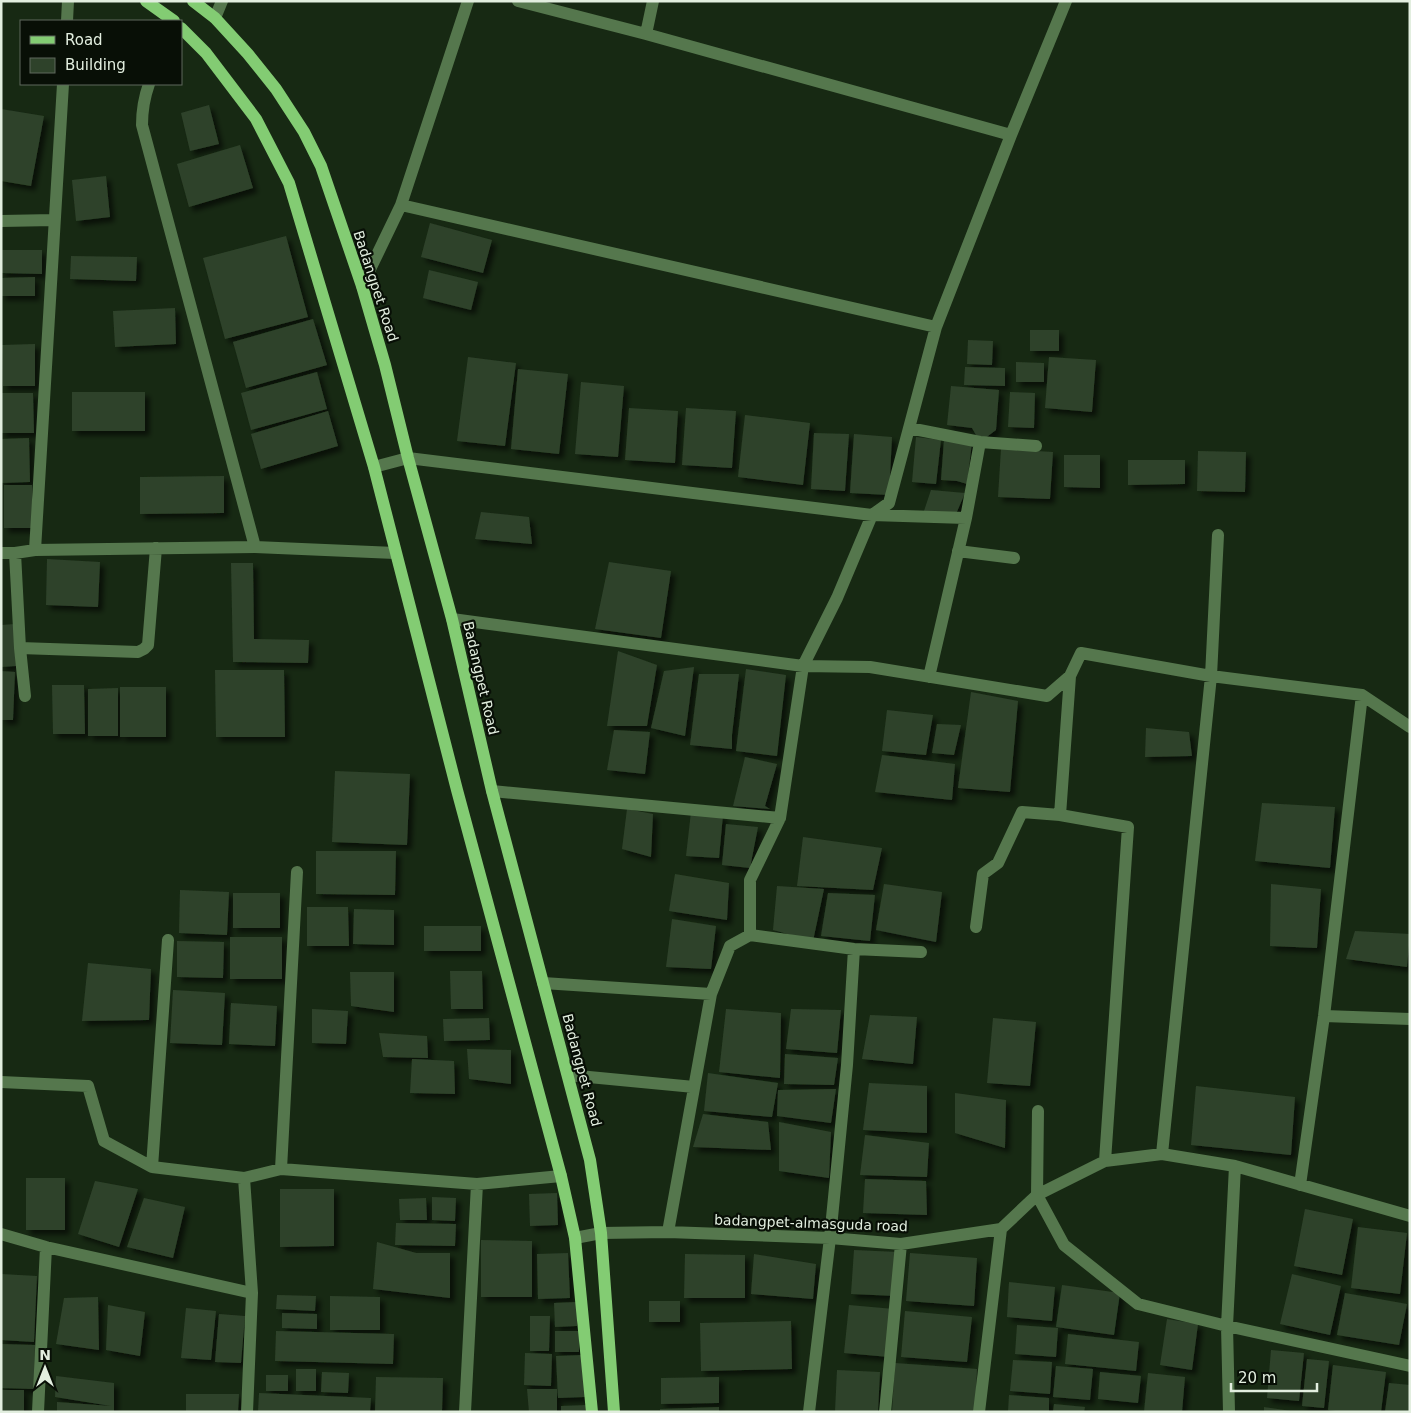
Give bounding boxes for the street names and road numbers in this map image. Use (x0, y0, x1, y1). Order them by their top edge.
street label: Badangpet Road (350, 228, 402, 344)
street label: Badangpet Road (460, 620, 502, 736)
street label: Badangpet Road (559, 1012, 605, 1128)
street label: badangpet-almasguda road (714, 1212, 908, 1234)

